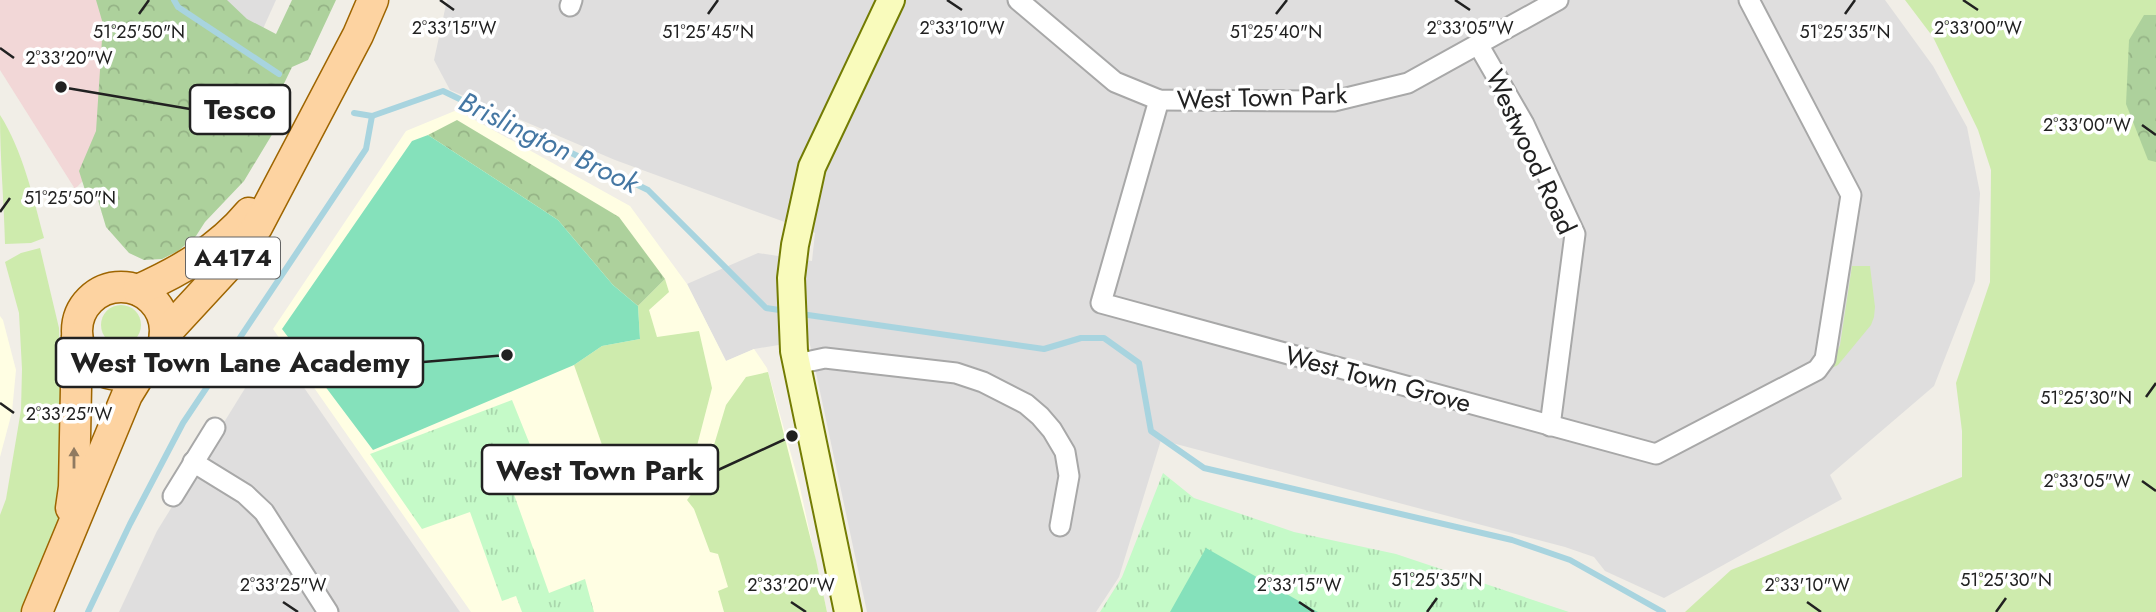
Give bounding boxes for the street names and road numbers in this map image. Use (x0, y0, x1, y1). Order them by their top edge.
street label: Westwood Road (1476, 63, 1586, 241)
street label: West Town Park (1176, 75, 1348, 119)
road number: A4174 (186, 237, 280, 278)
street label: West Town Grove (1281, 336, 1475, 422)

